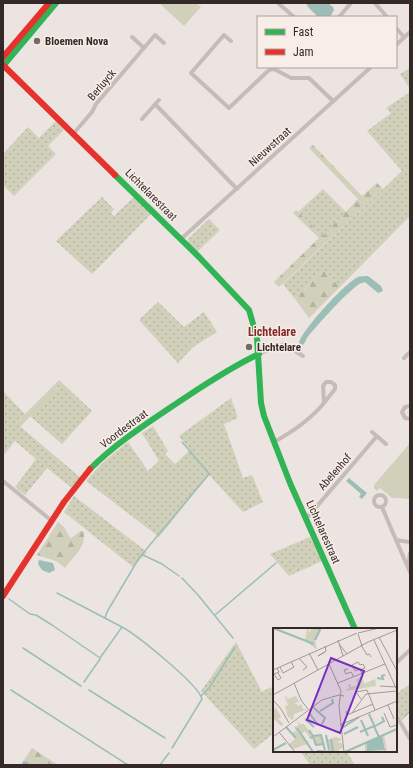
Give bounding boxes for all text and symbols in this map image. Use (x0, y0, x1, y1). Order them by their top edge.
legend (257, 16, 397, 68)
text: Fast (293, 25, 314, 39)
place label: Bloemen Nova (45, 35, 108, 48)
marker: Bloemen Nova (32, 36, 42, 46)
text: Jam (293, 45, 314, 59)
street label: Berluyck (85, 67, 119, 103)
street label: Nieuwstraat (246, 125, 294, 169)
street label: Lichtelarestraat (122, 166, 180, 224)
district label: Lichtelare (248, 325, 296, 339)
place label: Lichtelare (257, 341, 301, 354)
marker: Lichtelare (244, 342, 254, 352)
street label: Voordestraat (98, 407, 150, 451)
street label: Abelenhof (316, 451, 355, 493)
street label: Lichtelarestraat (303, 498, 343, 566)
inset map (273, 628, 397, 752)

